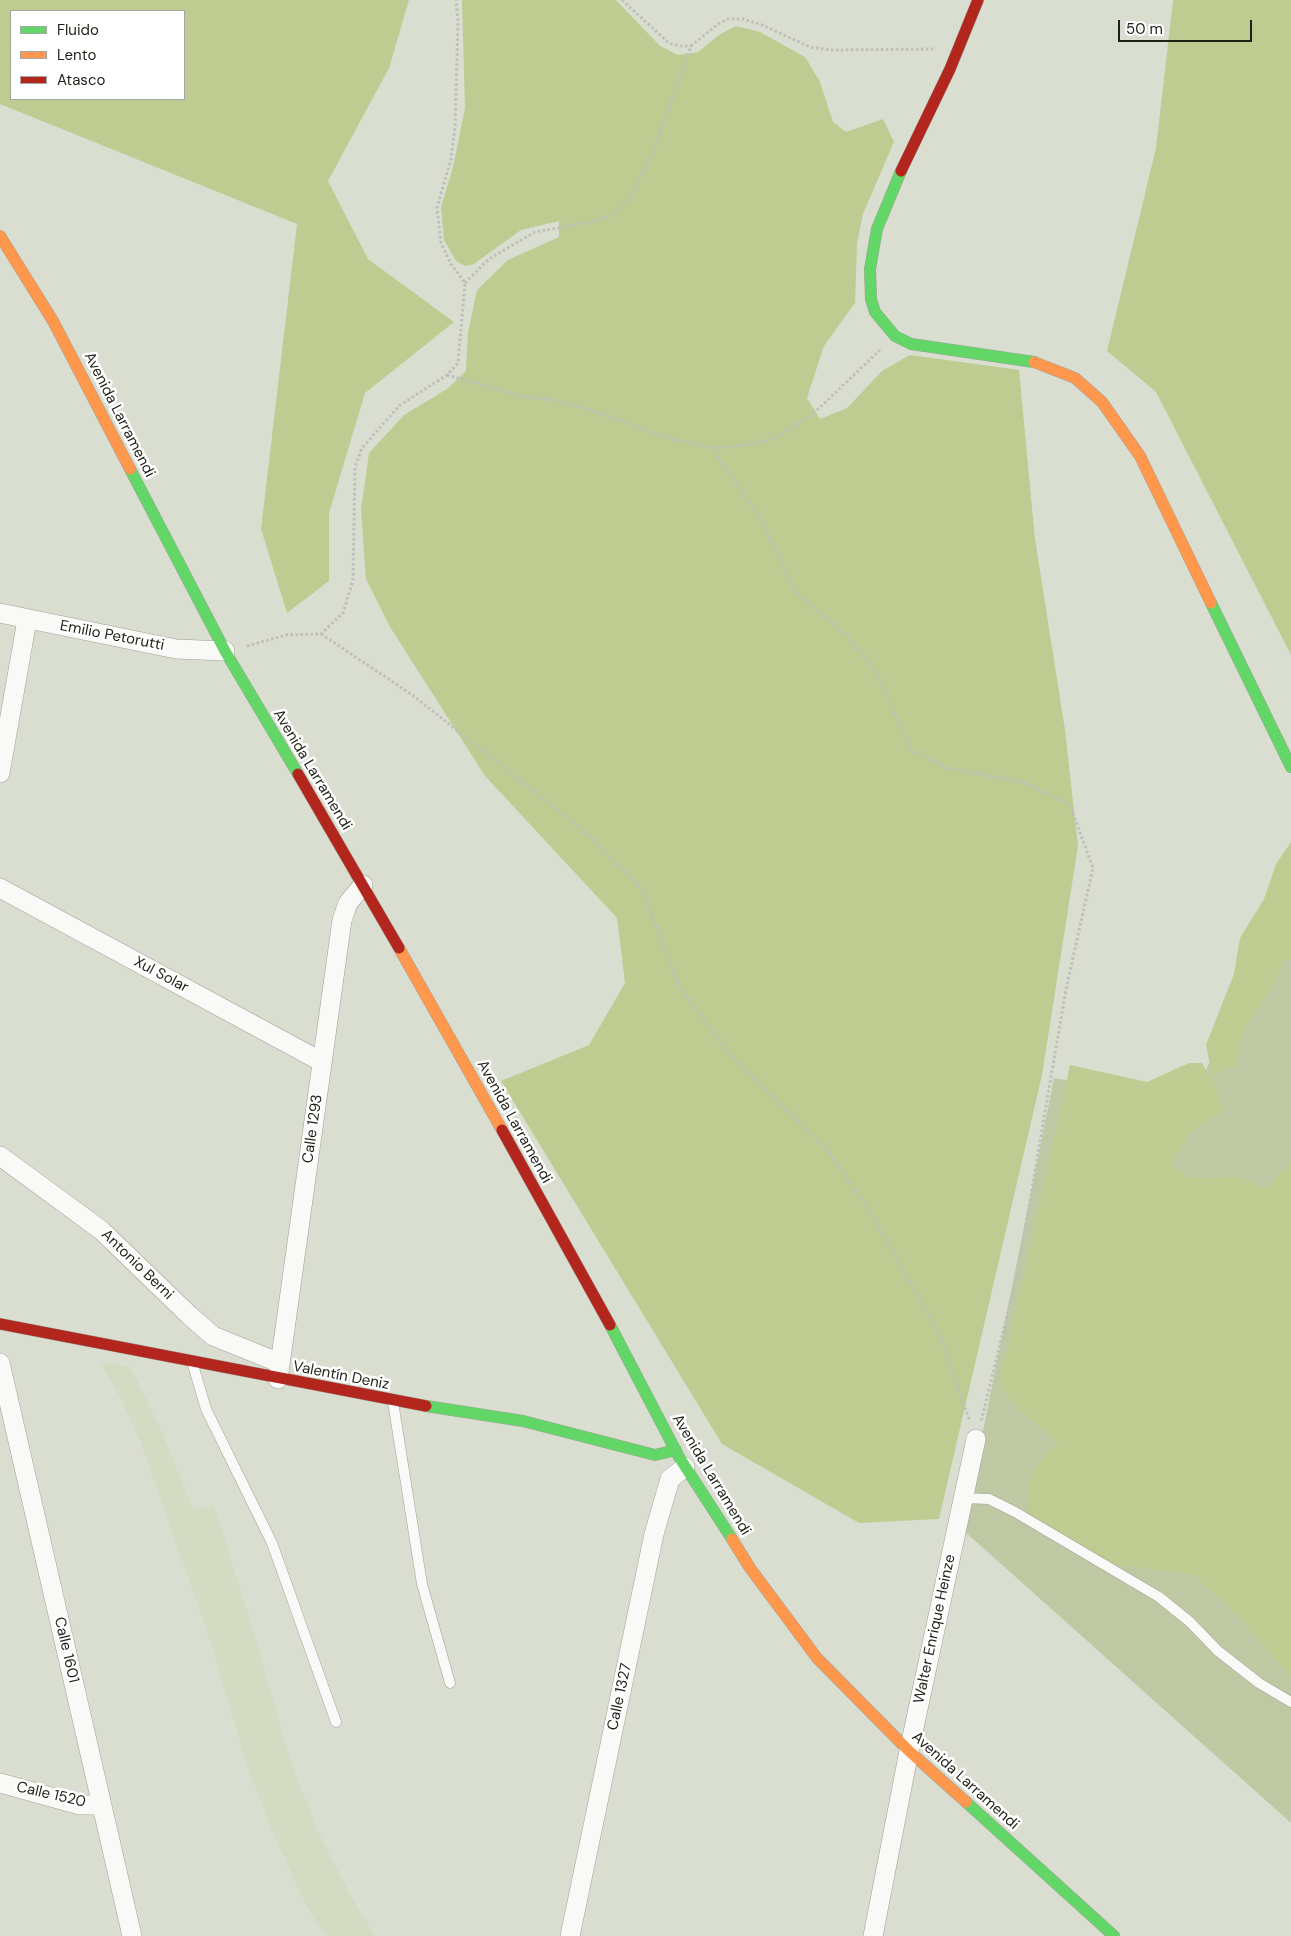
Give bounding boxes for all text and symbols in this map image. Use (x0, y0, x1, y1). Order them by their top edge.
legend (10, 10, 185, 100)
scale bar (1121, 10, 1255, 42)
text: 50 m (1126, 19, 1163, 39)
text: Fluido (57, 20, 99, 40)
text: Lento (57, 45, 96, 65)
text: Atasco (57, 70, 105, 90)
street label: Avenida Larramendi (80, 350, 158, 480)
street label: Emilio Petorutti (58, 617, 166, 655)
street label: Avenida Larramendi (269, 706, 355, 834)
street label: Xul Solar (131, 953, 191, 997)
street label: Avenida Larramendi (473, 1057, 555, 1187)
street label: Calle 1293 (299, 1093, 327, 1165)
street label: Antonio Berni (97, 1226, 177, 1304)
street label: Valentín Deniz (291, 1358, 391, 1394)
street label: Avenida Larramendi (668, 1411, 754, 1539)
street label: Walter Enrique Heinze (910, 1553, 960, 1705)
street label: Calle 1601 (50, 1615, 82, 1685)
street label: Calle 1327 (604, 1662, 636, 1732)
street label: Avenida Larramendi (908, 1728, 1022, 1834)
street label: Calle 1520 (15, 1778, 87, 1812)

